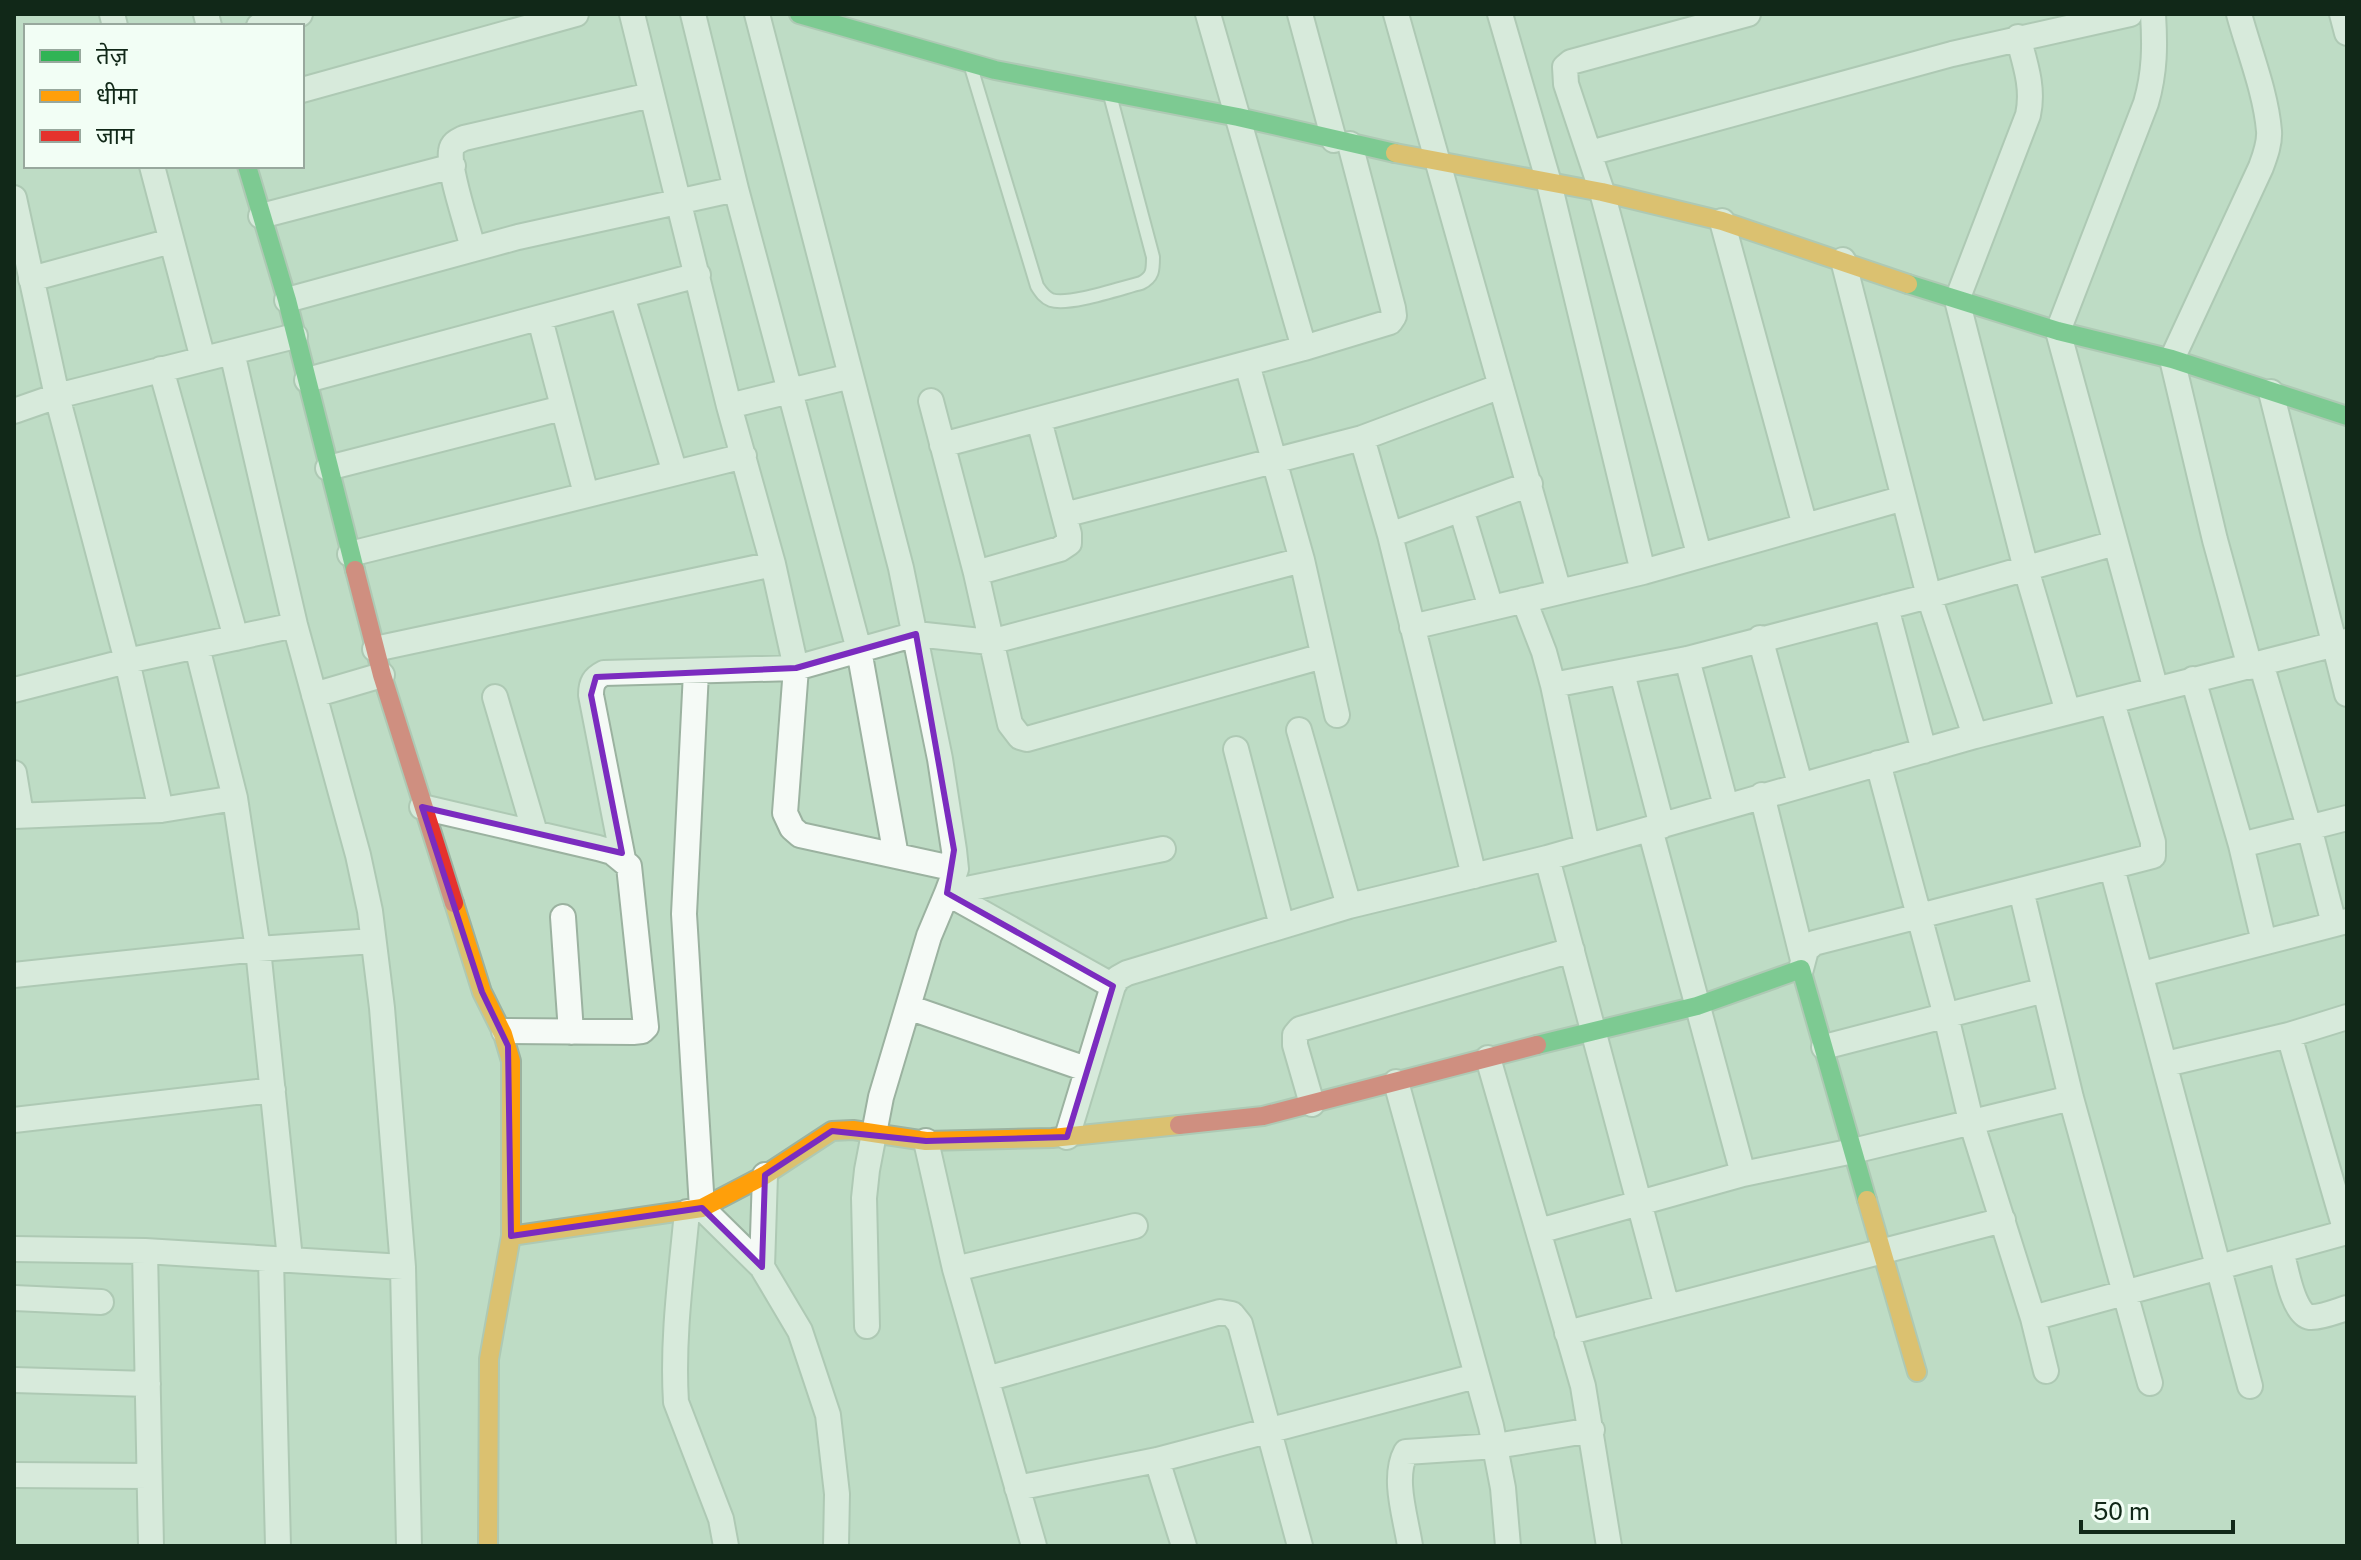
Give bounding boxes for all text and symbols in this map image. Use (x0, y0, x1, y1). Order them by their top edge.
legend (24, 24, 304, 168)
text: तेज़ (96, 41, 129, 69)
text: धीमा (96, 81, 138, 109)
text: जाम (96, 121, 135, 149)
scale bar (2081, 1484, 2233, 1534)
text: 50 m (2093, 1497, 2150, 1525)

